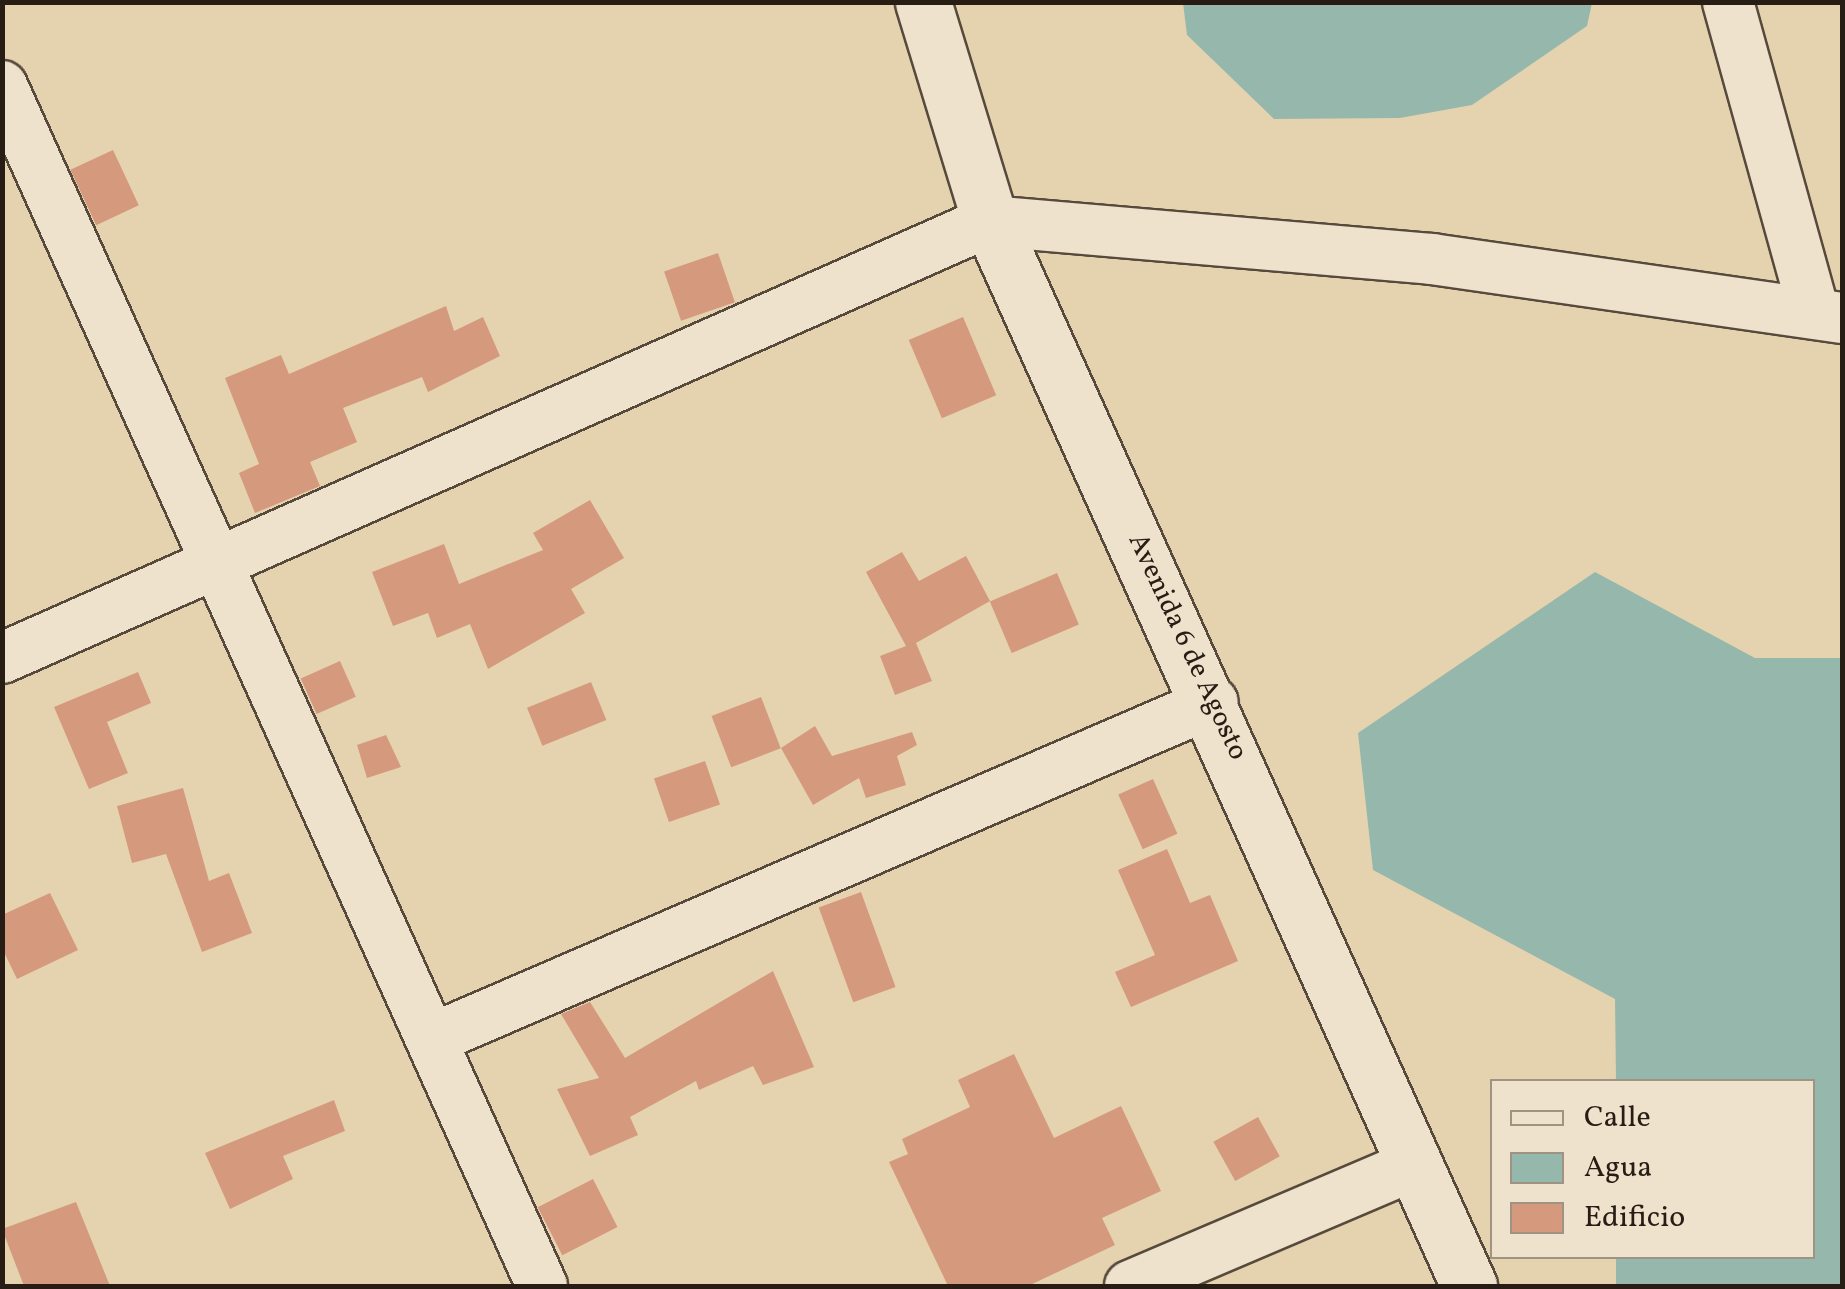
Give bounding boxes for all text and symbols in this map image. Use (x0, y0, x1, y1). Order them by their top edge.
street label: Avenida 6 de Agosto (1120, 528, 1254, 766)
legend (1490, 1079, 1815, 1259)
text: Calle (1584, 1097, 1651, 1139)
text: Agua (1584, 1147, 1652, 1189)
text: Edificio (1584, 1197, 1685, 1239)

